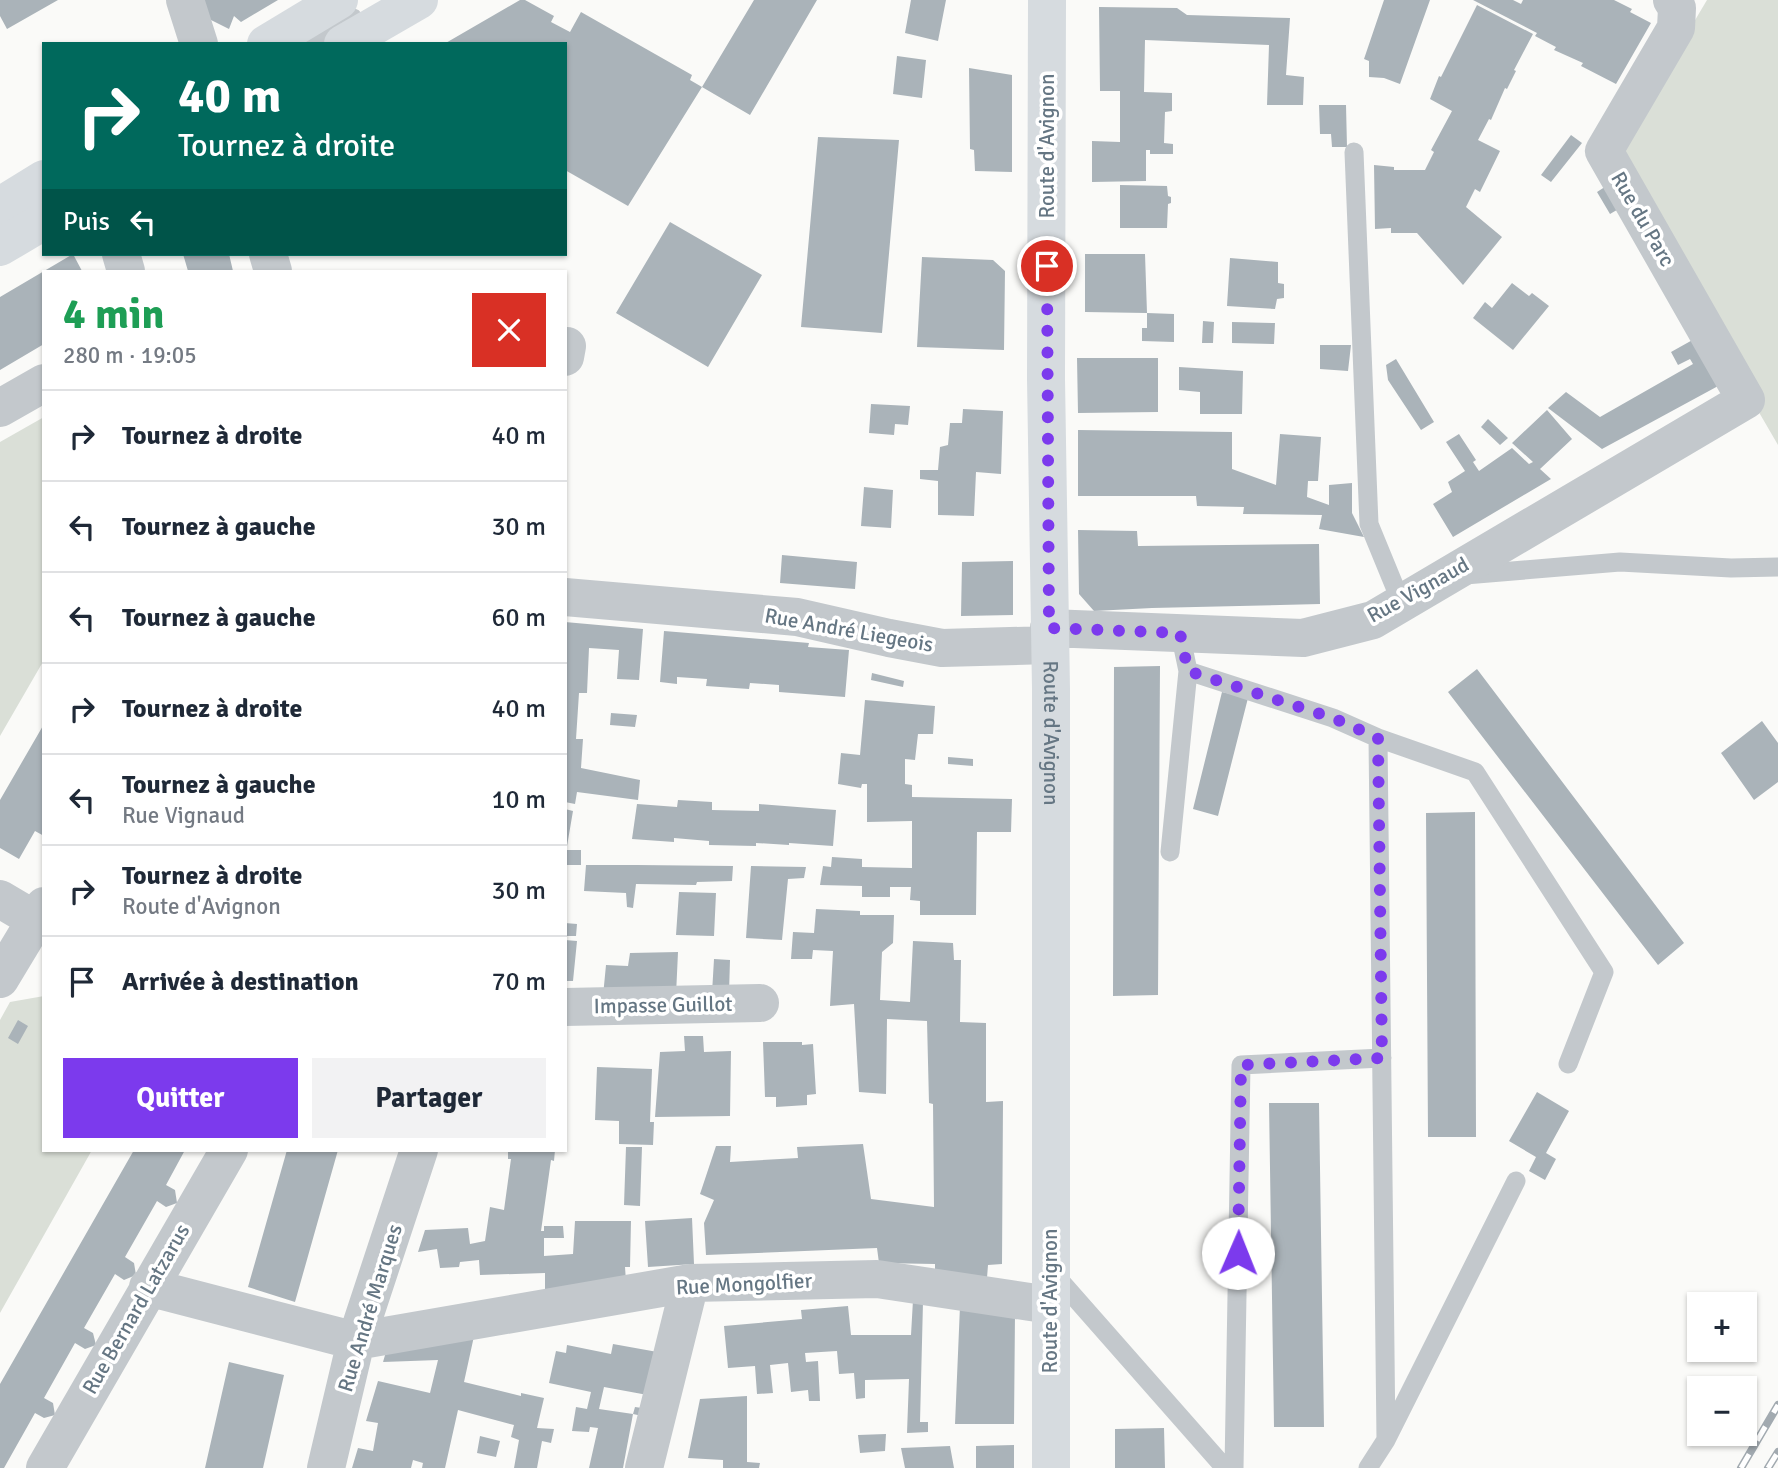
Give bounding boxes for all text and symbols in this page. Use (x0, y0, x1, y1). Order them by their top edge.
text: 40 m (178, 66, 281, 126)
icon: right (63, 70, 154, 161)
street label: Route d'Avignon (1034, 74, 1060, 218)
text: Tournez à droite (178, 126, 395, 165)
street label: Rue du Parc (1605, 167, 1681, 271)
icon: left (124, 203, 162, 241)
text: Puis (63, 206, 110, 238)
pin (1017, 236, 1077, 296)
icon: arrive (1028, 247, 1066, 285)
text: 4 min (63, 289, 164, 340)
button: close (472, 293, 546, 367)
text: 280 m · 19:05 (63, 341, 197, 370)
icon: right (63, 417, 101, 455)
text: Tournez à droite (122, 420, 302, 452)
text: 40 m (491, 420, 546, 452)
icon: left (63, 508, 101, 546)
text: Tournez à gauche (122, 511, 316, 543)
text: 30 m (491, 511, 546, 543)
street label: Rue Vignaud (1363, 551, 1473, 629)
icon: left (63, 599, 101, 637)
text: Tournez à gauche (122, 602, 316, 634)
text: 60 m (491, 602, 546, 634)
street label: Rue André Liegeois (763, 602, 935, 658)
street label: Route d'Avignon (1038, 660, 1064, 805)
icon: right (63, 690, 101, 728)
text: Tournez à droite (122, 693, 302, 725)
text: 40 m (491, 693, 546, 725)
text: Tournez à gauche (122, 769, 316, 801)
icon: left (63, 781, 101, 819)
text: 10 m (491, 784, 546, 816)
text: Rue Vignaud (122, 801, 245, 830)
text: Tournez à droite (122, 860, 302, 892)
icon: right (63, 872, 101, 910)
text: 30 m (491, 875, 546, 907)
text: Route d'Avignon (122, 892, 281, 921)
icon: arrive (63, 963, 101, 1001)
text: Arrivée à destination (122, 966, 359, 998)
text: 70 m (491, 966, 546, 998)
street label: Impasse Guillot (593, 991, 733, 1019)
button: Quitter (63, 1058, 298, 1138)
button: Partager (312, 1058, 546, 1138)
position arrow (1201, 1216, 1275, 1290)
street label: Rue Bernard Latzarus (77, 1219, 195, 1399)
street label: Rue André Marques (332, 1221, 408, 1395)
street label: Route d'Avignon (1037, 1229, 1063, 1373)
street label: Rue Mongolfier (675, 1267, 813, 1301)
map controls (1687, 1292, 1757, 1446)
button: + (1687, 1292, 1757, 1362)
button: − (1687, 1376, 1757, 1446)

